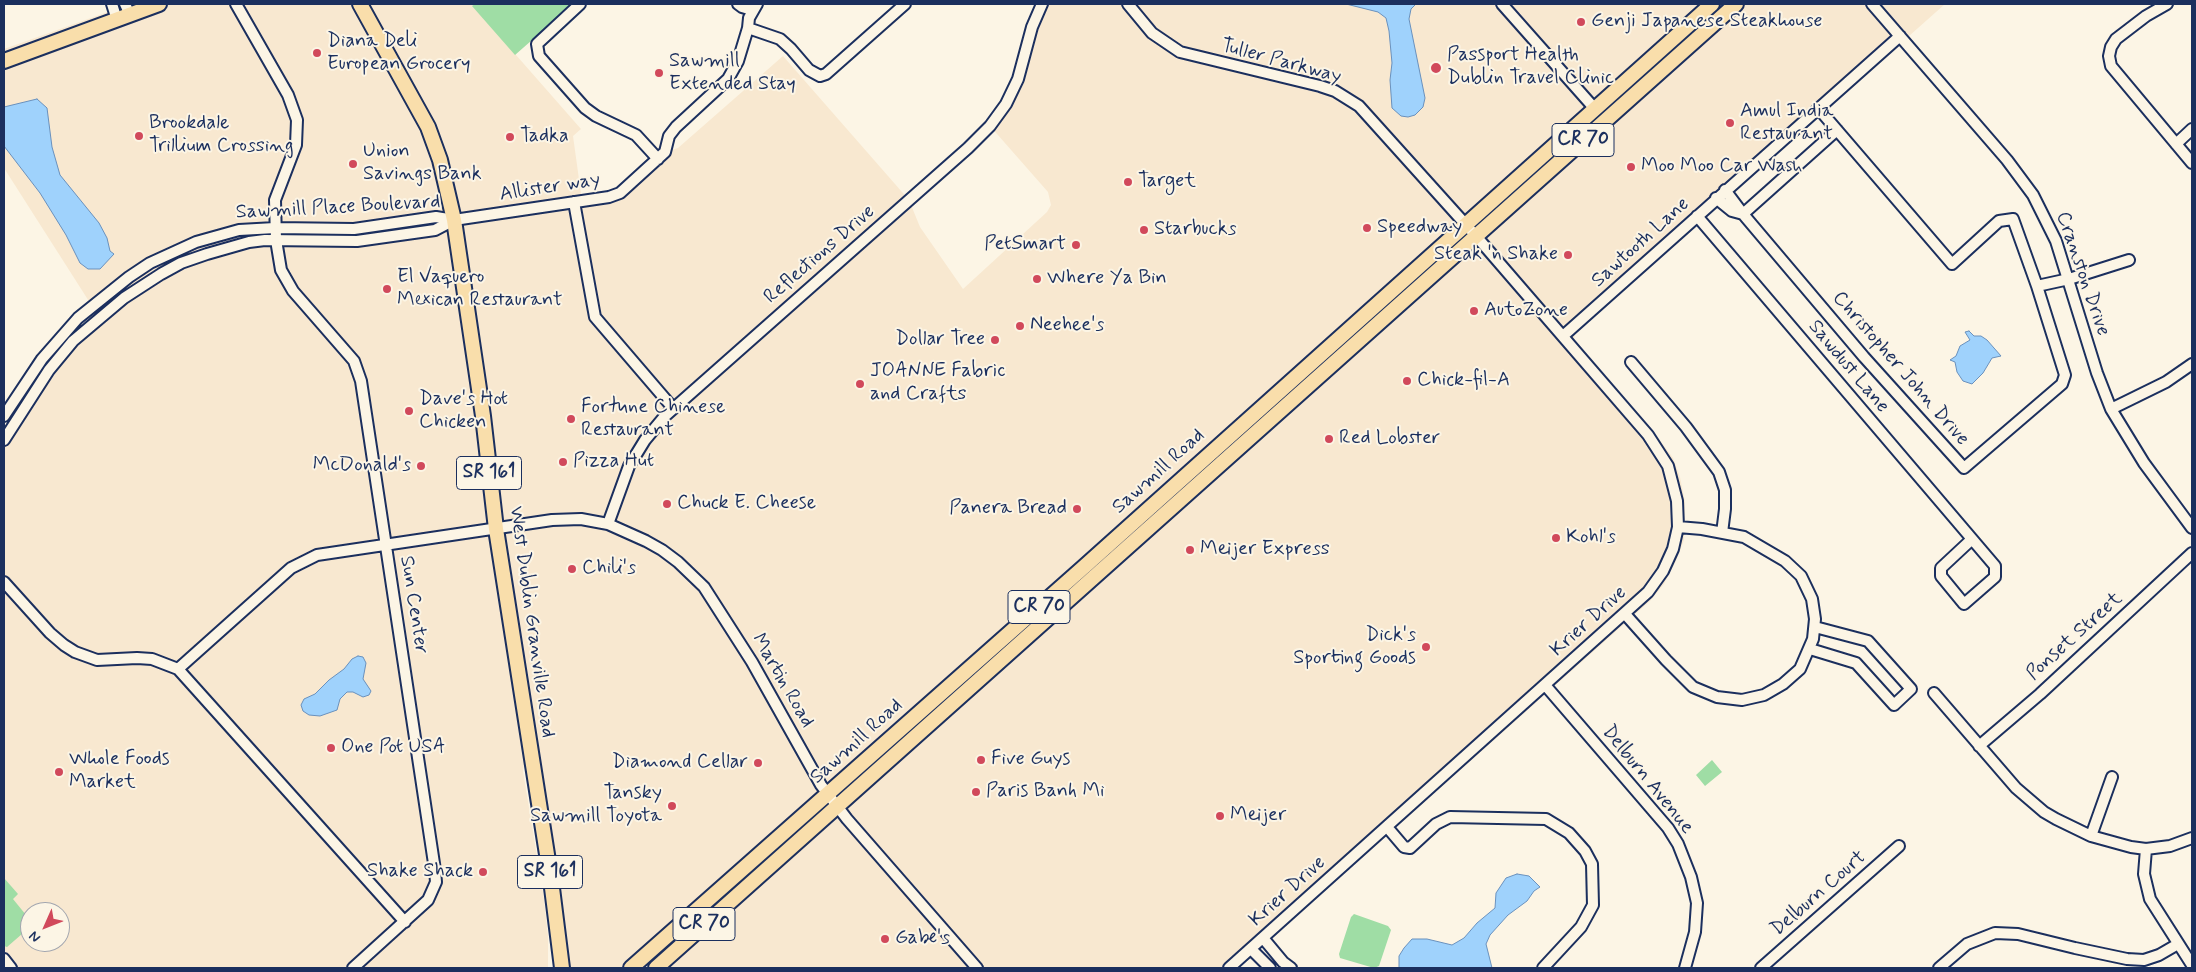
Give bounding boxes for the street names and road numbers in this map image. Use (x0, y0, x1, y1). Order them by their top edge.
street label: Tuller Parkway (1218, 34, 1344, 90)
road number: CR 70 (1552, 124, 1614, 156)
street label: Allister way (498, 168, 602, 208)
street label: Sawmill Place Boulevard (235, 191, 441, 225)
street label: Sawtooth Lane (1587, 193, 1695, 293)
street label: Reflections Drive (760, 200, 880, 310)
street label: Cranston Drive (2050, 209, 2114, 339)
street label: Christopher John Drive (1826, 287, 1974, 451)
street label: Sawdust Lane (1802, 316, 1894, 418)
street label: Sawmill Road (1108, 424, 1210, 520)
road number: SR 161 (456, 456, 522, 489)
street label: West Dublin Granville Road (503, 505, 559, 739)
street label: Sun Center (393, 554, 433, 656)
street label: Krier Drive (1546, 581, 1632, 663)
street label: Ponset Street (2022, 588, 2128, 686)
road number: CR 70 (1008, 590, 1070, 624)
street label: Martin Road (745, 630, 819, 732)
street label: Sawmill Road (806, 694, 908, 790)
street label: Delburn Avenue (1596, 721, 1698, 839)
street label: Delburn Court (1766, 846, 1872, 942)
street label: Krier Drive (1245, 851, 1331, 933)
road number: SR 161 (518, 856, 582, 889)
road number: CR 70 (673, 908, 735, 941)

